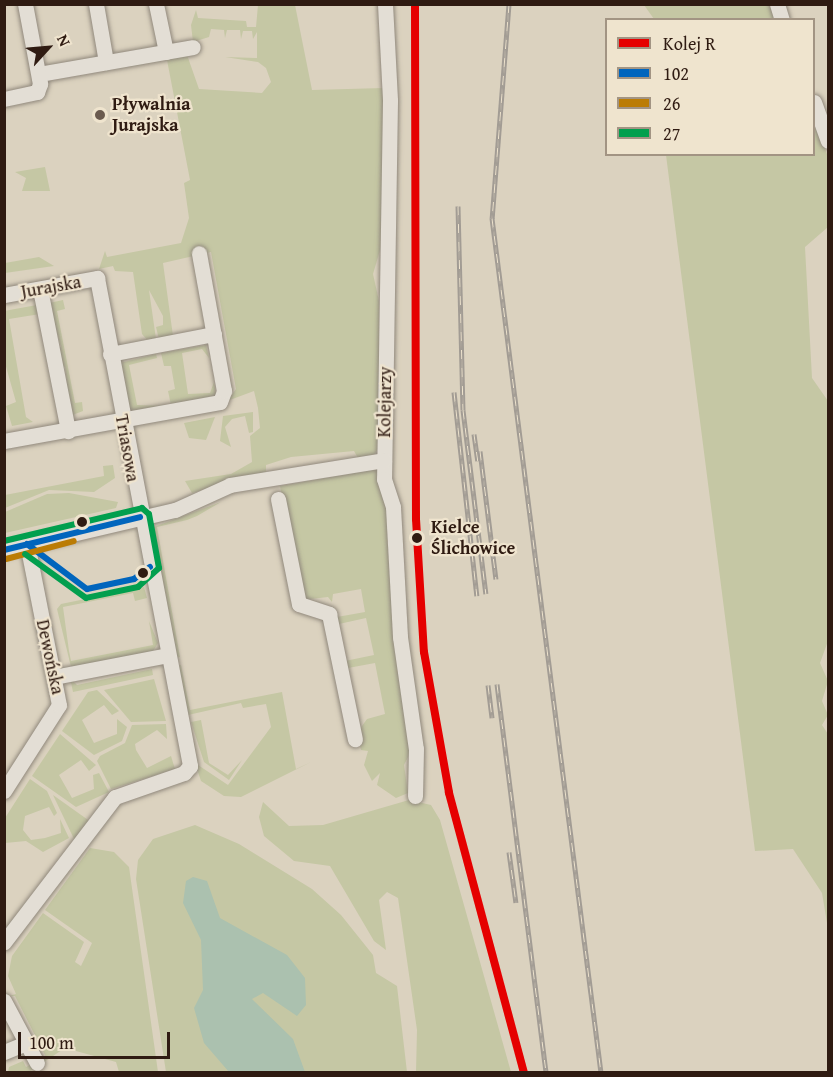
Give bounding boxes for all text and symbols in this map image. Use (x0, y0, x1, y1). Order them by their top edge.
north arrow (18, 18, 78, 78)
legend (605, 18, 815, 156)
text: N (51, 30, 77, 50)
text: Kolej R (663, 30, 716, 57)
text: 102 (663, 60, 689, 87)
text: 26 (663, 90, 680, 117)
place label: Pływalnia Jurajska (112, 94, 191, 136)
marker: Pływalnia Jurajska (93, 108, 107, 122)
text: 27 (663, 120, 680, 147)
street label: Jurajska (19, 271, 83, 303)
street label: Kolejarzy (374, 366, 396, 438)
street label: Triasowa (110, 413, 144, 483)
unlabelled marker (76, 516, 88, 528)
place label: Kielce Ślichowice (431, 517, 515, 560)
marker: Kielce Ślichowice (408, 529, 426, 547)
unlabelled marker (137, 567, 149, 579)
street label: Dewońska (32, 618, 68, 696)
scale bar (21, 1020, 172, 1058)
text: 100 m (29, 1029, 74, 1056)

